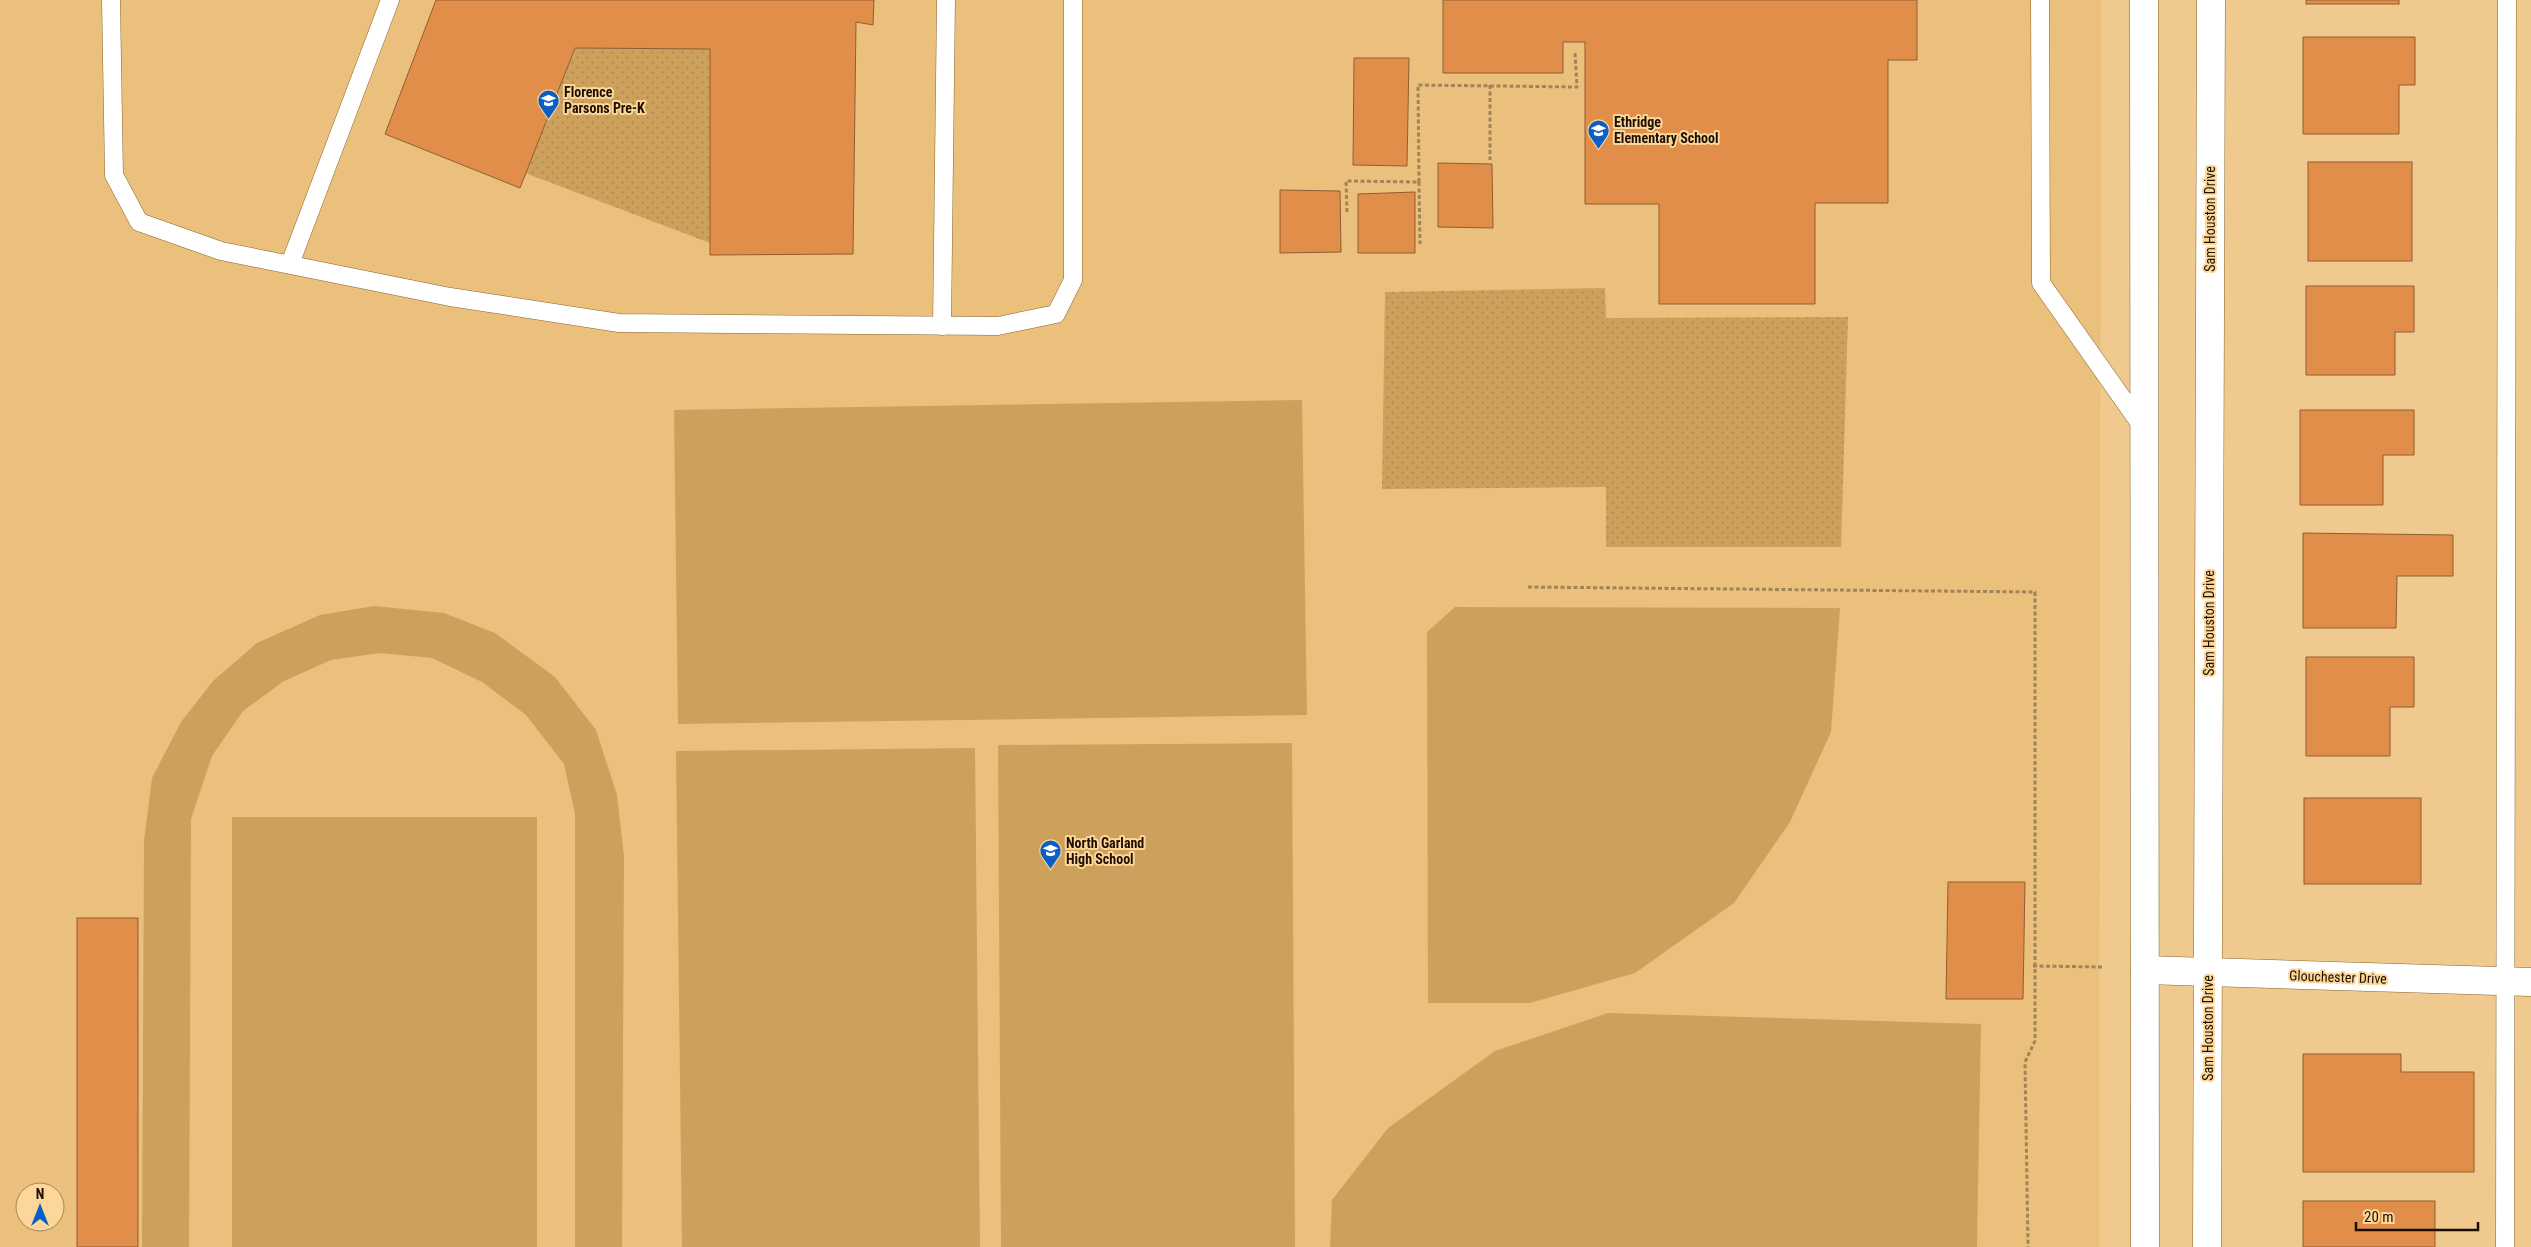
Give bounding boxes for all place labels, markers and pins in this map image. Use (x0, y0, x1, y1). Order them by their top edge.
place label: Florence Parsons Pre-K (564, 84, 645, 116)
school or university icon: Florence Parsons Pre-K (536, 88, 560, 119)
place label: Ethridge Elementary School (1614, 114, 1719, 146)
school or university icon: Ethridge Elementary School (1586, 118, 1610, 149)
place label: North Garland High School (1066, 835, 1144, 867)
school or university icon: North Garland High School (1038, 839, 1062, 870)

